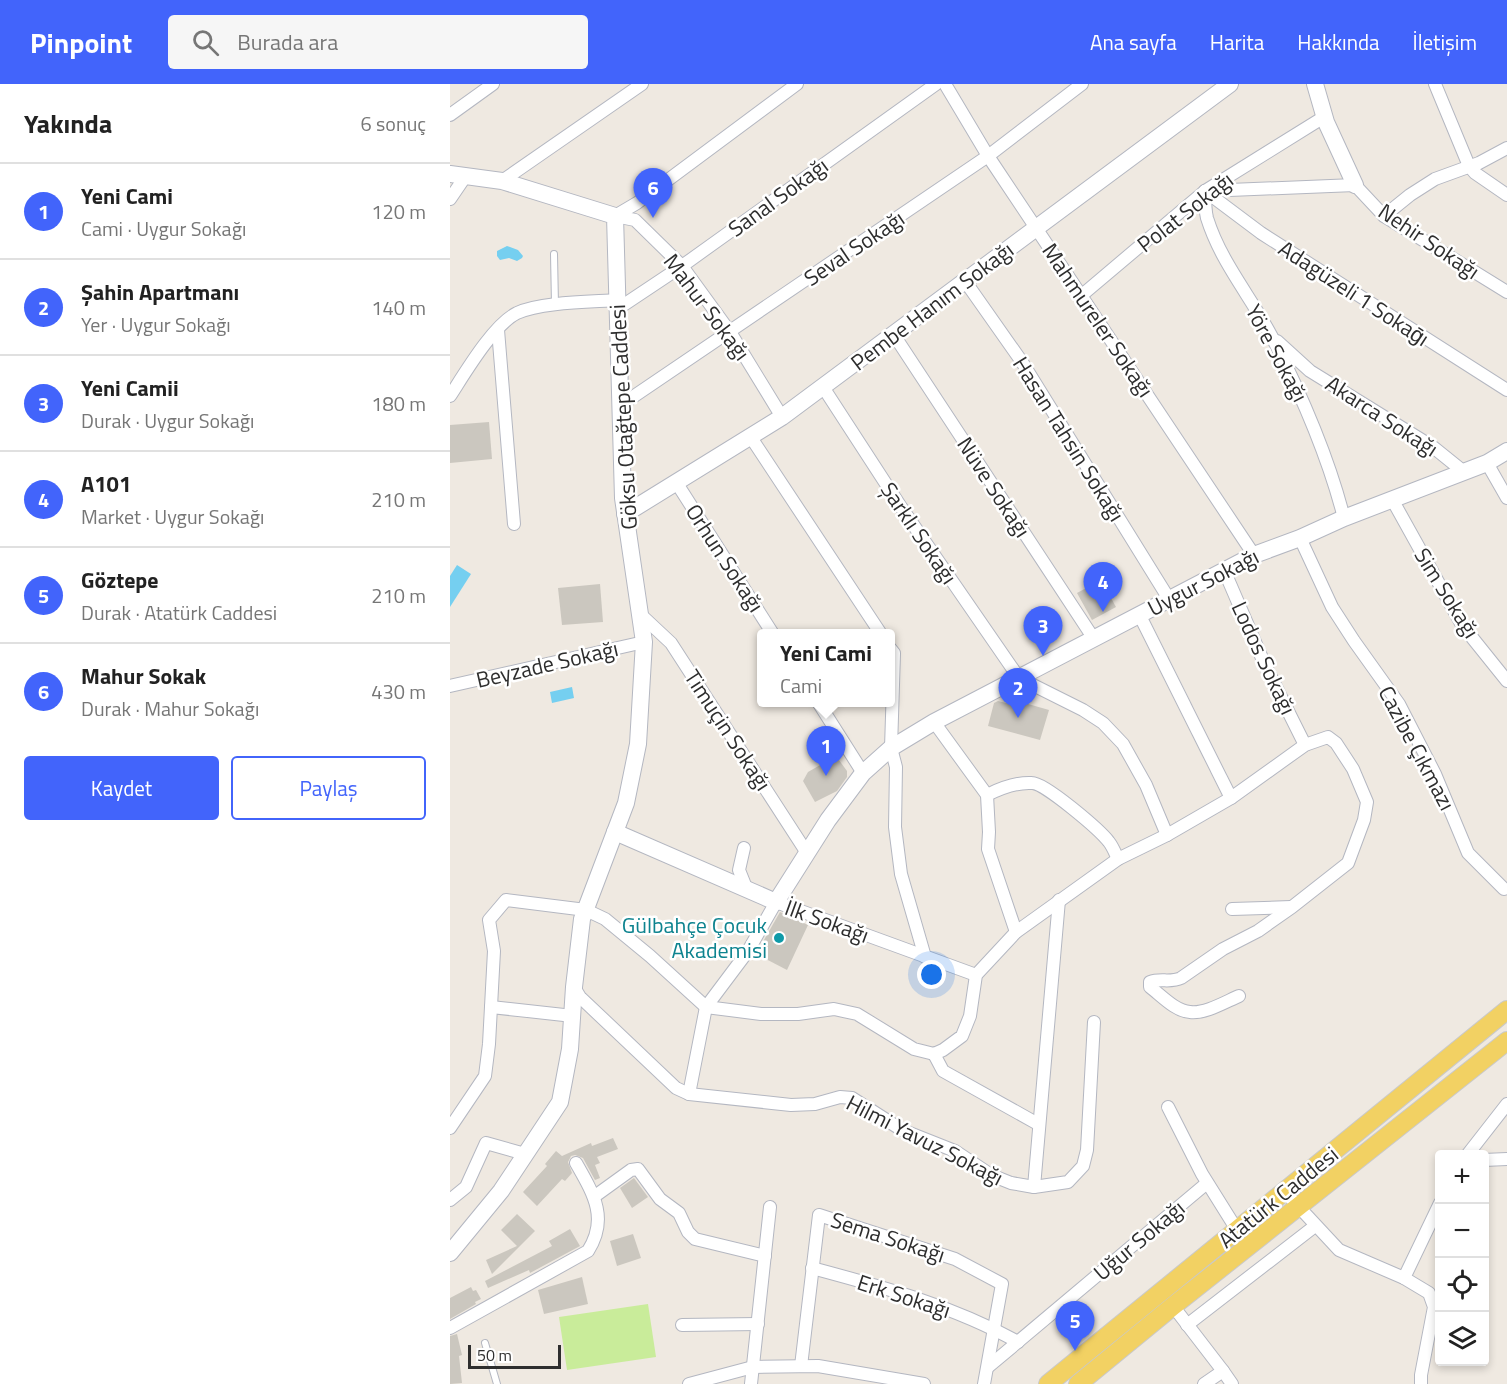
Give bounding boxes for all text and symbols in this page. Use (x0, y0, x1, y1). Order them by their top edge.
search box (168, 15, 588, 69)
text: Pinpoint (30, 21, 132, 64)
text: Burada ara (237, 25, 338, 59)
icon: search (189, 26, 222, 59)
text: Ana sayfa (1090, 26, 1177, 58)
text: Harita (1210, 26, 1264, 58)
text: Hakkında (1297, 26, 1380, 58)
text: İletişim (1413, 26, 1477, 58)
text: Yakında (24, 104, 112, 143)
text: 6 sonuç (360, 108, 426, 139)
street label: Sanal Sokağı (721, 149, 835, 245)
street label: Polat Sokağı (1129, 163, 1241, 261)
pin: 6 (634, 168, 672, 218)
text: Yeni Cami (81, 179, 173, 213)
street label: Nehir Sokağı (1371, 194, 1487, 288)
text: 1 (38, 196, 49, 227)
text: 120 m (371, 196, 426, 227)
street label: Seval Sokağı (797, 202, 911, 294)
text: Cami · Uygur Sokağı (81, 213, 246, 244)
street label: Adagüzeli 1 Sokaḡı (1272, 231, 1436, 355)
street label: Pembe Hanım Sokağı (843, 233, 1021, 379)
street label: Mahmureler Sokağı (1034, 236, 1162, 404)
street label: Mahur Sokağı (655, 246, 759, 368)
text: Şahin Apartmanı (81, 275, 239, 309)
text: 2 (38, 292, 49, 323)
text: 140 m (371, 292, 426, 323)
street label: Yöre Sokağı (1237, 298, 1317, 408)
street label: Göksu Otağtepe Caddesi (600, 303, 646, 531)
text: Yer · Uygur Sokağı (81, 309, 231, 340)
street label: Hasan Tahsin Sokağı (1004, 350, 1134, 528)
street label: Akarca Sokağı (1319, 367, 1445, 465)
text: Yeni Camii (81, 371, 179, 405)
text: 3 (38, 388, 49, 419)
text: 180 m (371, 388, 426, 419)
text: Durak · Uygur Sokağı (81, 405, 254, 436)
street label: Nüve Sokağı (949, 430, 1039, 544)
text: A101 (81, 467, 131, 501)
street label: Şarklı Sokağı (872, 475, 966, 591)
text: 4 (38, 484, 49, 515)
text: 210 m (371, 484, 426, 515)
street label: Orhun Sokağı (677, 497, 773, 619)
text: Market · Uygur Sokağı (81, 501, 264, 532)
street label: Uygur Sokağı (1141, 539, 1265, 625)
street label: Sim Sokağı (1406, 541, 1488, 645)
pin: 4 (1084, 562, 1122, 612)
text: Göztepe (81, 563, 159, 597)
text: 5 (38, 580, 49, 611)
text: 210 m (371, 580, 426, 611)
street label: Lodos Sokağı (1223, 596, 1305, 720)
text: Durak · Atatürk Caddesi (81, 597, 277, 628)
pin: 3 (1024, 606, 1062, 656)
popup (757, 629, 895, 707)
street label: Beyzade Sokağı (473, 631, 621, 697)
text: Yeni Cami (780, 636, 872, 670)
text: Mahur Sokak (81, 659, 206, 693)
street label: Timuçin Sokağı (676, 663, 780, 797)
pin: 2 (998, 668, 1038, 718)
text: Cami (780, 670, 822, 701)
text: 6 (38, 676, 49, 707)
text: 430 m (371, 676, 426, 707)
street label: Cazibe Çıkmazı (1370, 680, 1464, 816)
text: Durak · Mahur Sokağı (81, 693, 259, 724)
pin: 1 (806, 726, 845, 776)
button: Kaydet (24, 756, 219, 820)
button: Paylaş (231, 756, 426, 820)
street label: İlk Sokağı (780, 890, 874, 952)
place label: Gülbahçe Çocuk Akademisi (622, 908, 767, 967)
marker: Gülbahçe Çocuk Akademisi (772, 931, 786, 945)
your location (917, 960, 946, 989)
street label: Hilmi Yavuz Sokağı (840, 1086, 1010, 1194)
street label: Atatürk Caddesi (1210, 1138, 1346, 1256)
map controls (1435, 1150, 1489, 1366)
button: + (1435, 1150, 1489, 1204)
street label: Uğur Sokağı (1086, 1191, 1192, 1289)
street label: Sema Sokağı (826, 1203, 950, 1271)
button: − (1435, 1204, 1489, 1258)
button: locate (1435, 1258, 1489, 1312)
street label: Erk Sokağı (853, 1265, 955, 1327)
pin: 5 (1056, 1302, 1094, 1351)
button: layers (1435, 1312, 1489, 1366)
scale bar (468, 1342, 561, 1370)
text: 50 m (477, 1343, 512, 1367)

